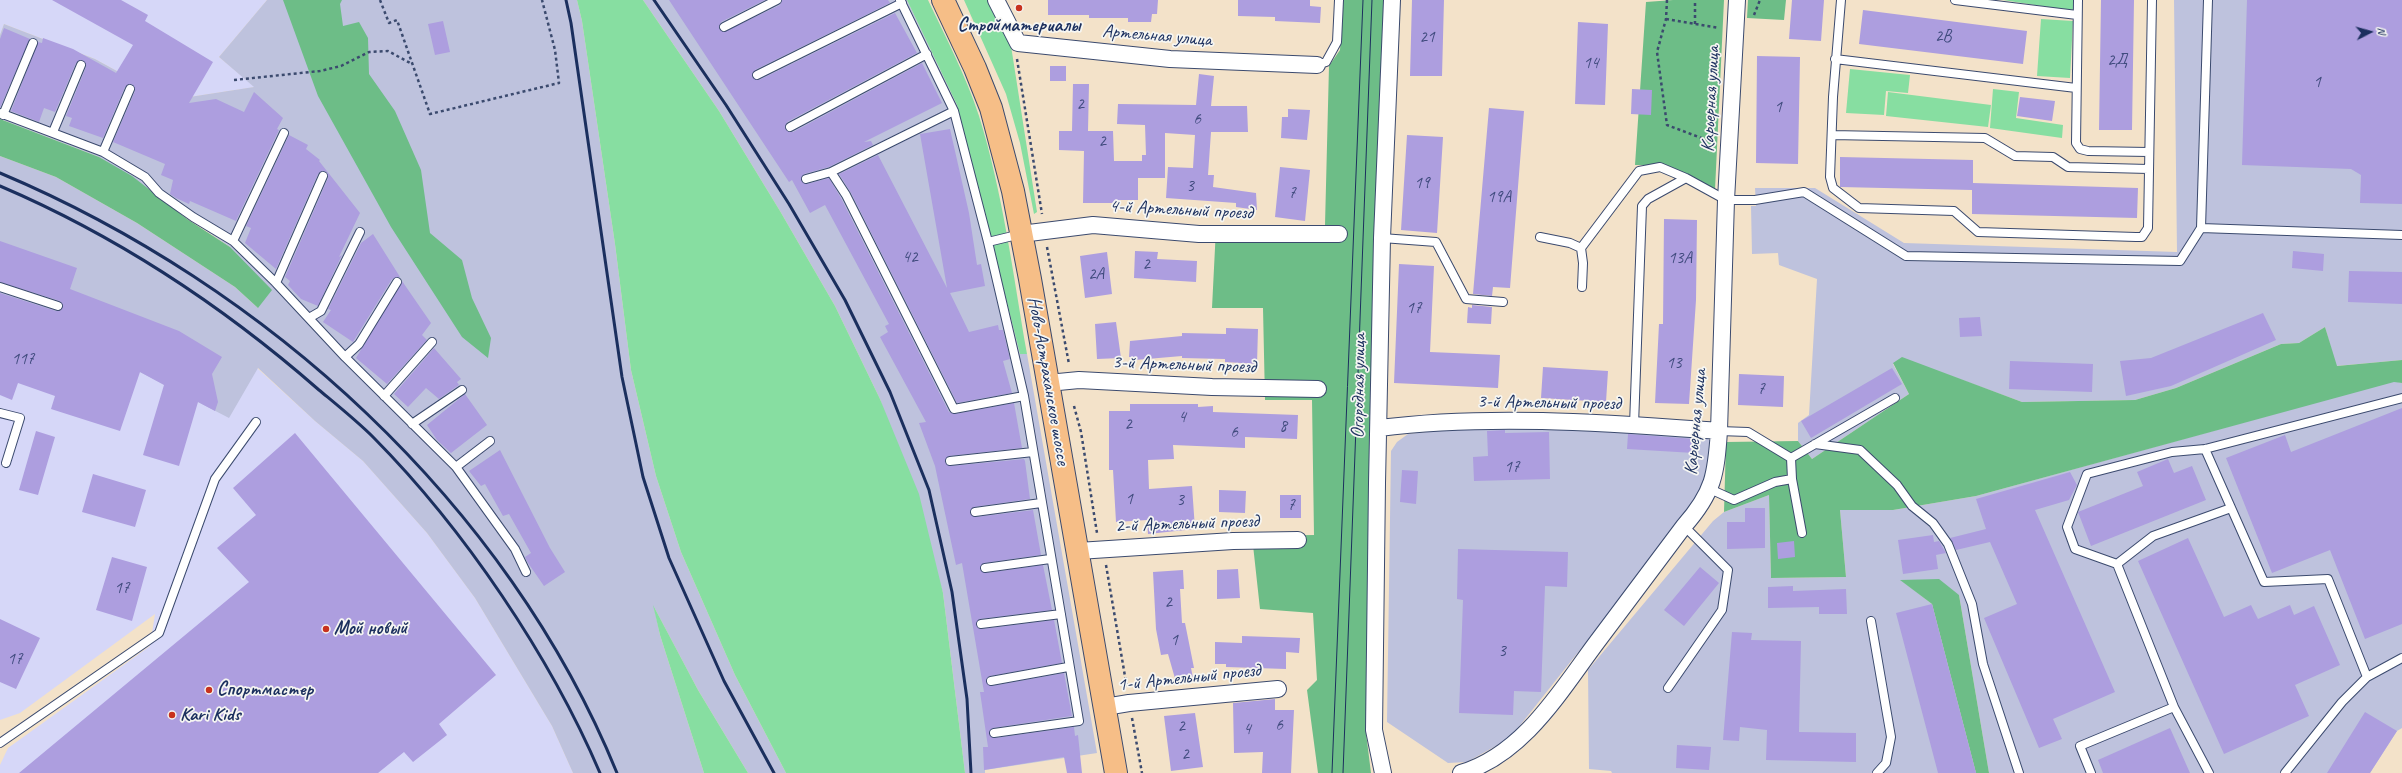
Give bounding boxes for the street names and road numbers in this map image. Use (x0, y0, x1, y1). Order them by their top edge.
street label: Артельная улица (1101, 20, 1213, 52)
street label: Карьерная улица (1697, 45, 1725, 153)
street label: 4-й Артельный проезд (1109, 195, 1253, 225)
street label: Ново-Астраханское шоссе (1022, 295, 1074, 467)
street label: Огородная улица (1347, 333, 1371, 439)
street label: 3-й Артельный проезд (1112, 351, 1256, 379)
street label: Карьерная улица (1680, 368, 1712, 476)
street label: 3-й Артельный проезд (1477, 390, 1621, 416)
street label: 2-й Артельный проезд (1115, 510, 1259, 538)
street label: 1-й Артельный проезд (1116, 659, 1262, 697)

